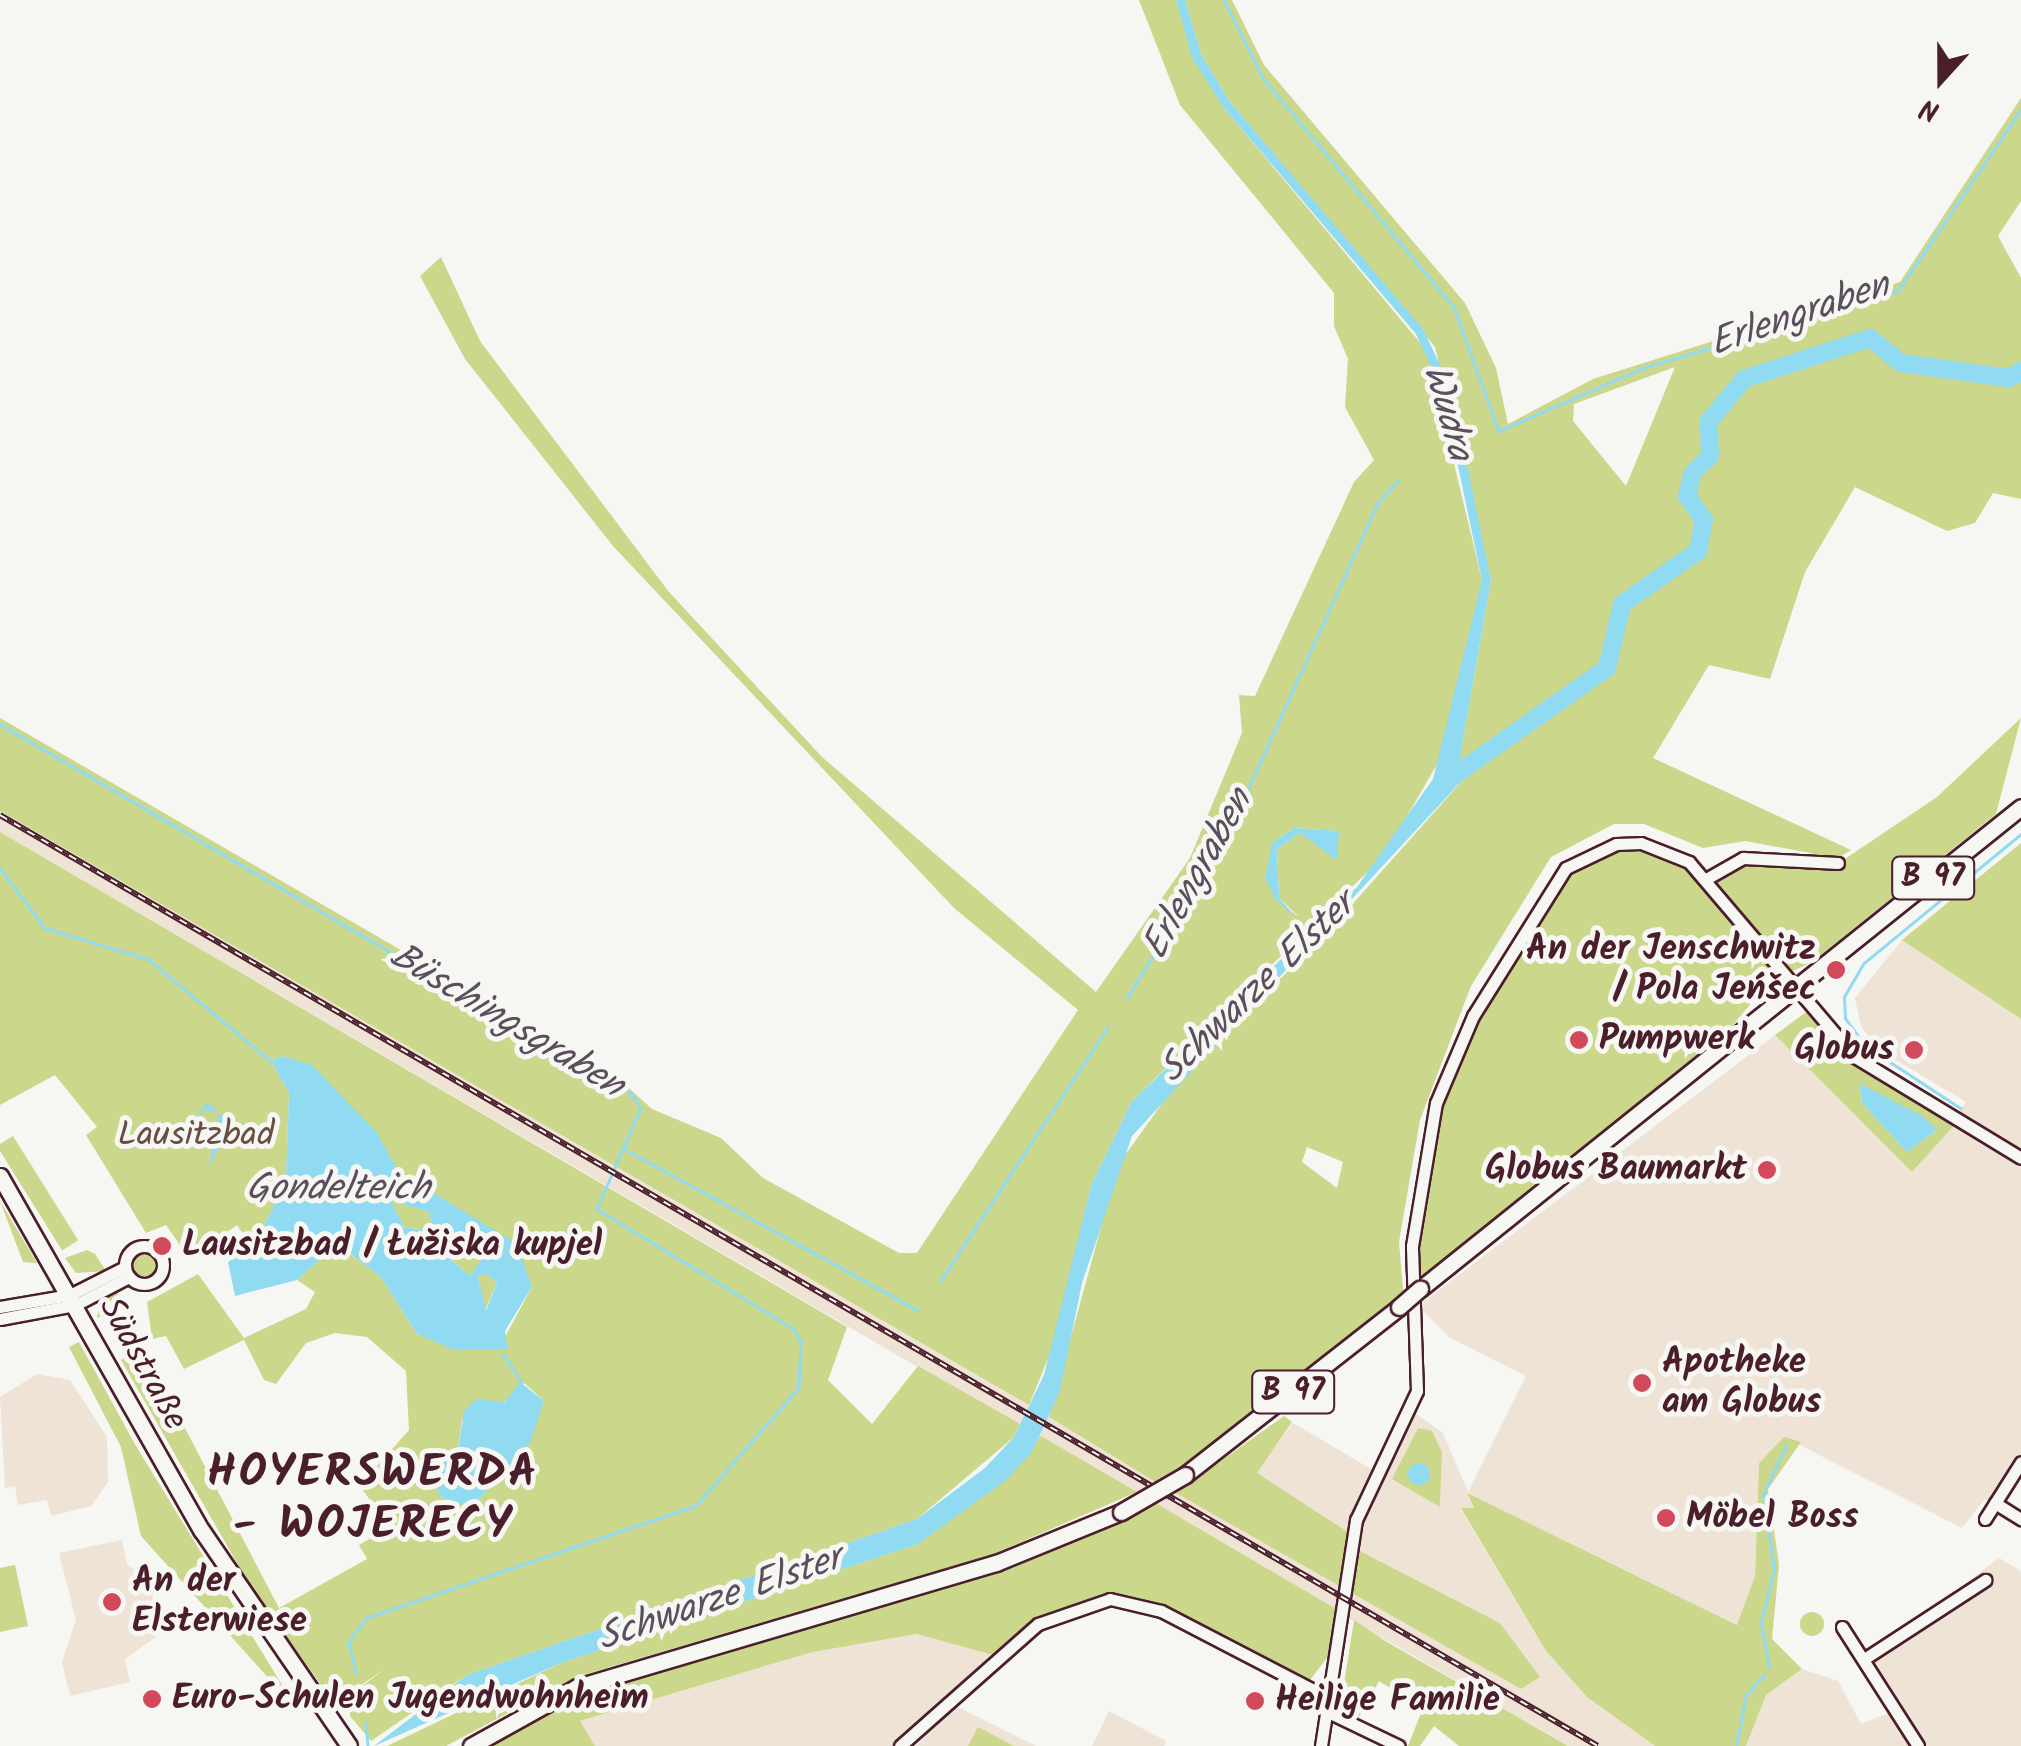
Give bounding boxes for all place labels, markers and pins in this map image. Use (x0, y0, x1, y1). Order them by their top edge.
place label: An der Jenschwitz / Pola Jeńšec (1526, 929, 1816, 1011)
marker: An der Jenschwitz / Pola Jeńšec (1825, 959, 1847, 981)
place label: Pumpwerk (1599, 1019, 1755, 1061)
marker: Pumpwerk (1568, 1029, 1590, 1051)
place label: Globus (1795, 1029, 1894, 1071)
marker: Globus (1903, 1039, 1925, 1061)
place label: Globus Baumarkt (1485, 1149, 1747, 1191)
marker: Globus Baumarkt (1756, 1159, 1778, 1181)
place label: Lausitzbad / Łužiska kupjel (182, 1225, 602, 1267)
marker: Lausitzbad / Łužiska kupjel (151, 1235, 173, 1257)
place label: Apotheke am Globus (1662, 1342, 1821, 1424)
marker: Apotheke am Globus (1631, 1372, 1653, 1394)
place label: Möbel Boss (1686, 1497, 1858, 1539)
marker: Möbel Boss (1655, 1507, 1677, 1529)
place label: An der Elsterwiese (132, 1561, 307, 1643)
marker: An der Elsterwiese (101, 1591, 123, 1613)
place label: Euro-Schulen Jugendwohnheim (172, 1678, 649, 1720)
place label: Heilige Familie (1275, 1680, 1500, 1722)
marker: Euro-Schulen Jugendwohnheim (141, 1688, 163, 1710)
marker: Heilige Familie (1244, 1690, 1266, 1712)

